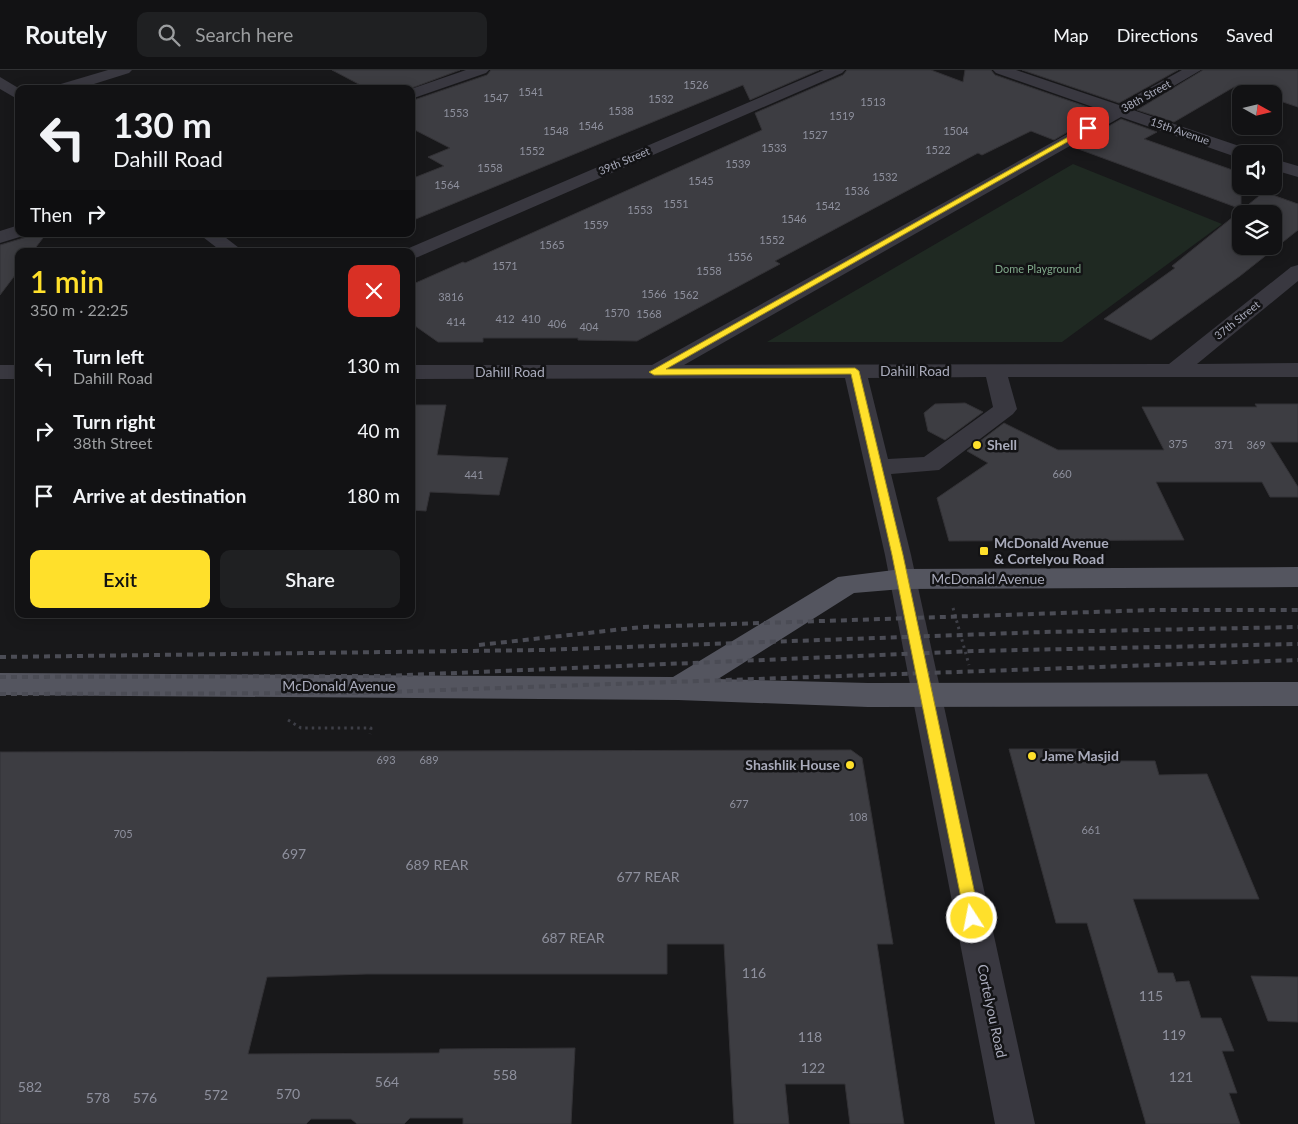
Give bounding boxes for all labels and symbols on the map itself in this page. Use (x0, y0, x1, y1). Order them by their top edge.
street label: 38th Street (1119, 77, 1173, 114)
house number: 1526 (683, 78, 709, 91)
house number: 1541 (518, 85, 544, 98)
north arrow (1232, 85, 1282, 135)
house number: 1547 (483, 91, 509, 104)
house number: 1532 (648, 92, 674, 105)
house number: 1513 (860, 95, 886, 108)
house number: 1538 (608, 104, 634, 117)
house number: 1553 (443, 106, 469, 119)
pin (1067, 107, 1109, 149)
house number: 1519 (829, 109, 855, 122)
street label: 15th Avenue (1149, 114, 1212, 147)
house number: 1546 (578, 119, 604, 132)
house number: 1548 (543, 124, 569, 137)
house number: 1504 (943, 124, 969, 137)
house number: 1527 (802, 128, 828, 141)
house number: 1533 (761, 141, 787, 154)
house number: 1522 (925, 143, 951, 156)
house number: 1552 (519, 144, 545, 157)
street label: 39th Street (596, 144, 652, 177)
house number: 1539 (725, 157, 751, 170)
house number: 1558 (477, 161, 503, 174)
house number: 1532 (872, 170, 898, 183)
house number: 1545 (688, 174, 714, 187)
house number: 1564 (434, 178, 460, 191)
house number: 1536 (844, 184, 870, 197)
house number: 1551 (663, 197, 689, 210)
house number: 1542 (815, 199, 841, 212)
house number: 1553 (627, 203, 653, 216)
house number: 1546 (781, 212, 807, 225)
house number: 1559 (583, 218, 609, 231)
house number: 1552 (759, 233, 785, 246)
house number: 1565 (539, 238, 565, 251)
house number: 1556 (727, 250, 753, 263)
house number: 1571 (492, 259, 518, 272)
park label: Dome Playground (995, 262, 1081, 275)
house number: 1558 (696, 264, 722, 277)
house number: 1566 (641, 287, 667, 300)
house number: 1562 (673, 288, 699, 301)
house number: 3816 (438, 290, 464, 303)
street label: 37th Street (1211, 297, 1262, 342)
house number: 1570 (604, 306, 630, 319)
house number: 1568 (636, 307, 662, 320)
house number: 412 (495, 312, 515, 325)
house number: 410 (521, 312, 541, 325)
house number: 414 (446, 315, 466, 328)
house number: 406 (547, 317, 567, 330)
house number: 404 (579, 320, 599, 333)
street label: Dahill Road (880, 362, 950, 379)
street label: Dahill Road (475, 363, 545, 380)
place label: Shell (987, 436, 1017, 453)
house number: 375 (1168, 437, 1188, 450)
house number: 371 (1214, 438, 1234, 451)
house number: 369 (1246, 438, 1266, 451)
marker: Shell (971, 439, 983, 451)
house number: 660 (1052, 467, 1072, 480)
house number: 441 (464, 468, 484, 481)
place label: McDonald Avenue & Cortelyou Road (994, 534, 1109, 567)
marker: McDonald Avenue & Cortelyou Road (978, 545, 990, 557)
street label: McDonald Avenue (931, 570, 1045, 587)
street label: McDonald Avenue (282, 677, 396, 694)
place label: Jame Masjid (1042, 747, 1119, 764)
marker: Jame Masjid (1026, 750, 1038, 762)
house number: 693 (376, 753, 396, 766)
house number: 689 (419, 753, 439, 766)
place label: Shashlik House (745, 756, 841, 773)
marker: Shashlik House (844, 759, 856, 771)
house number: 677 (729, 797, 749, 810)
house number: 108 (848, 810, 868, 823)
house number: 661 (1081, 823, 1101, 836)
house number: 705 (113, 827, 133, 840)
house number: 697 (282, 845, 306, 862)
house number: 689 REAR (405, 856, 469, 873)
house number: 677 REAR (616, 868, 680, 885)
position arrow (945, 891, 997, 943)
house number: 687 REAR (541, 929, 605, 946)
street label: Cortelyou Road (974, 963, 1011, 1059)
house number: 116 (742, 964, 766, 981)
house number: 115 (1139, 987, 1163, 1004)
house number: 119 (1162, 1026, 1186, 1043)
house number: 118 (798, 1028, 822, 1045)
house number: 122 (801, 1059, 825, 1076)
house number: 558 (493, 1066, 517, 1083)
house number: 121 (1169, 1068, 1193, 1085)
house number: 564 (375, 1073, 399, 1090)
house number: 582 (18, 1078, 42, 1095)
house number: 570 (276, 1085, 300, 1102)
house number: 572 (204, 1086, 228, 1103)
house number: 578 (86, 1089, 110, 1106)
house number: 576 (133, 1089, 157, 1106)

